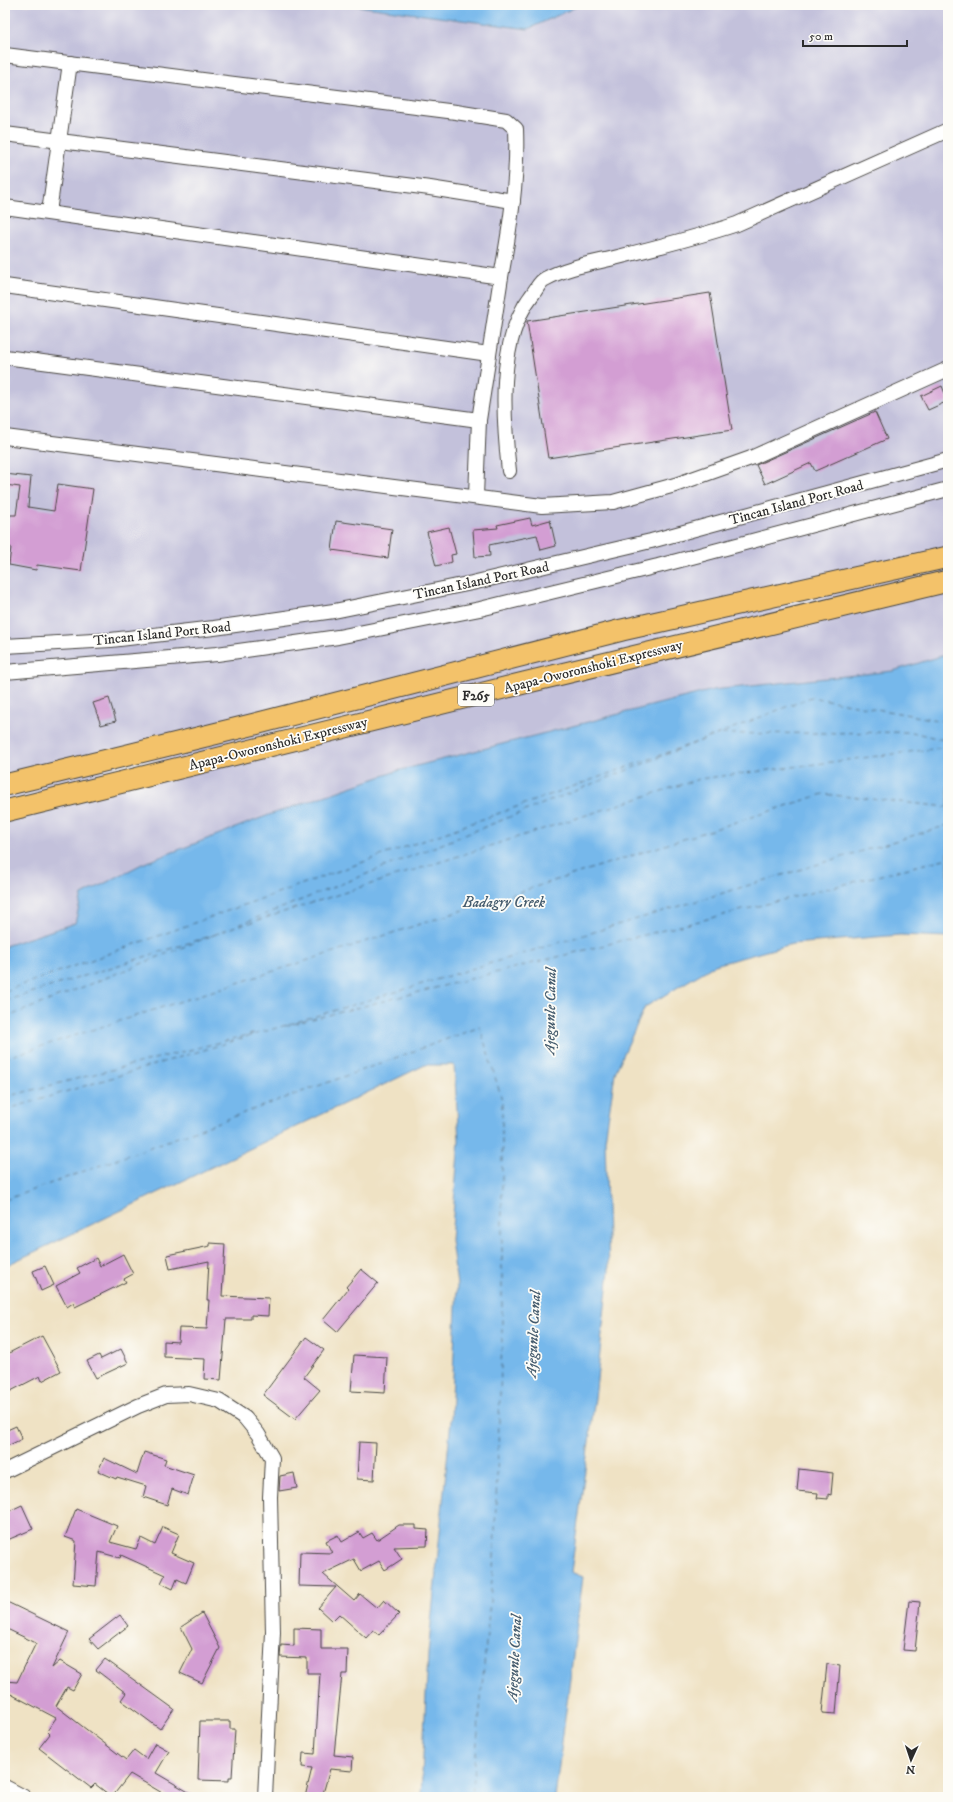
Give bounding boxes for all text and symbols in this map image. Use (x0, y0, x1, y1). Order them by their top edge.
scale bar (803, 22, 907, 48)
text: 50 m (809, 29, 833, 44)
street label: Tincan Island Port Road (727, 476, 865, 530)
street label: Tincan Island Port Road (412, 558, 551, 604)
street label: Tincan Island Port Road (93, 618, 232, 650)
street label: Apapa-Oworonshoki Expressway (502, 636, 685, 698)
road number: F265 (458, 684, 494, 706)
street label: Apapa-Oworonshoki Expressway (187, 713, 370, 775)
water label: Badagry Creek (462, 893, 546, 912)
water label: Ajegunle Canal (540, 965, 561, 1057)
water label: Ajegunle Canal (522, 1288, 545, 1380)
water label: Ajegunle Canal (503, 1612, 526, 1704)
north arrow (891, 1740, 931, 1780)
text: N (906, 1762, 915, 1776)

